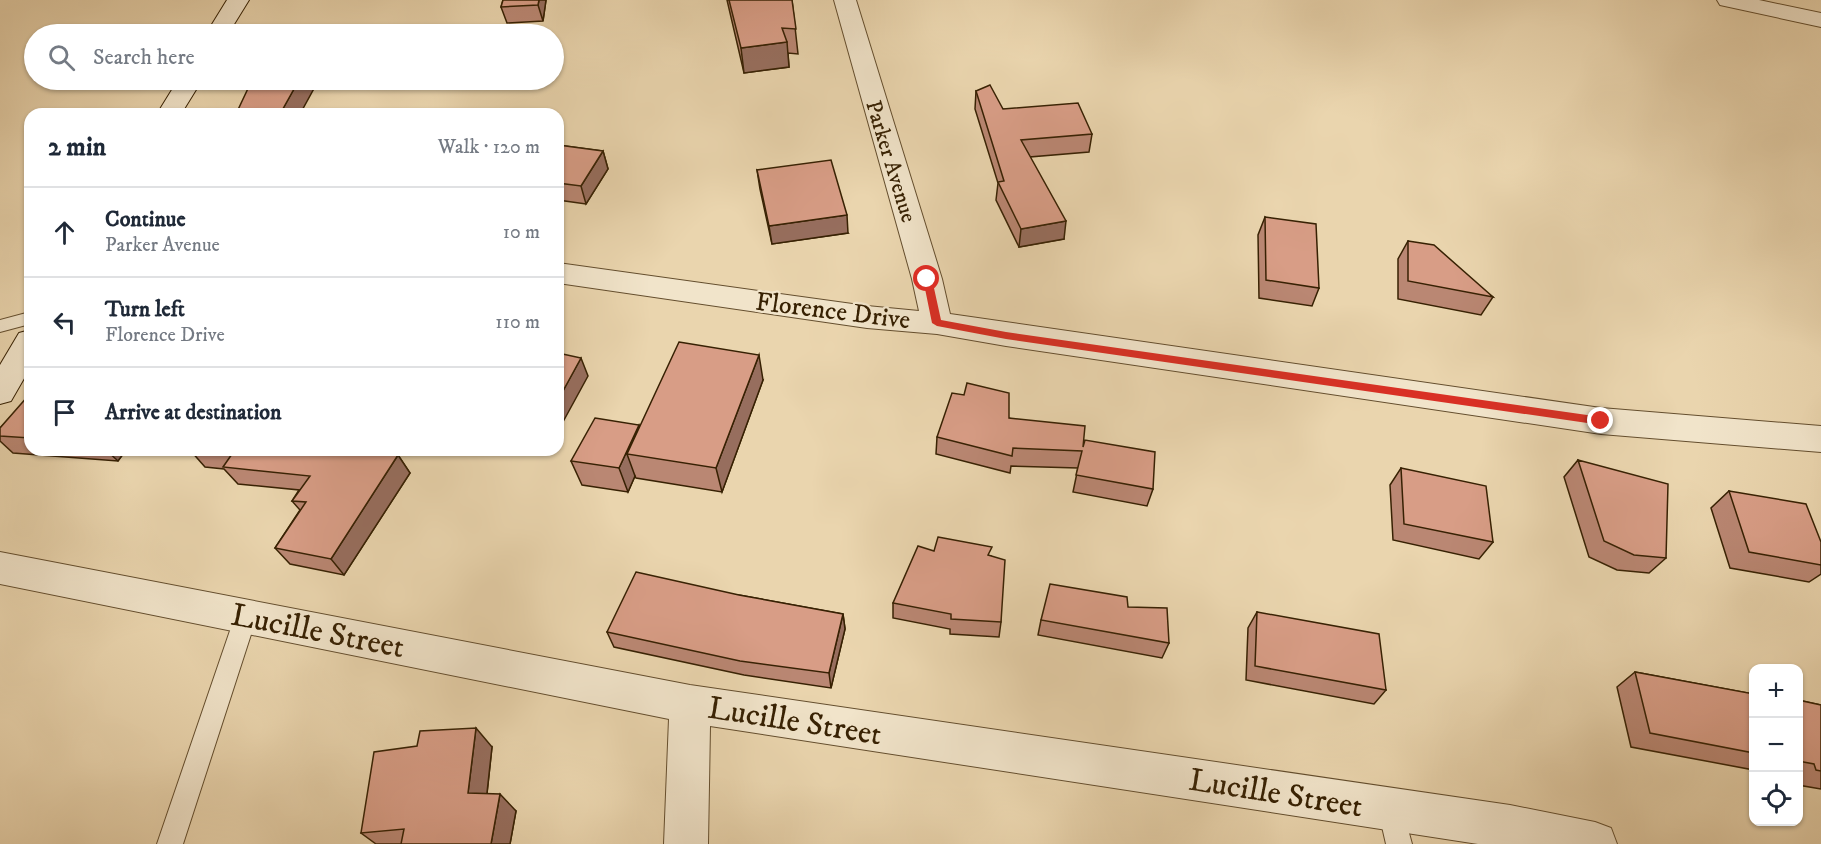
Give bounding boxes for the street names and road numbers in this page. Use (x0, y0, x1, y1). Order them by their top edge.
street label: Parker Avenue (859, 97, 922, 226)
street label: Florence Drive (754, 286, 912, 337)
street label: Lucille Street (228, 596, 408, 668)
street label: Lucille Street (705, 688, 884, 755)
street label: Lucille Street (1186, 760, 1365, 827)

